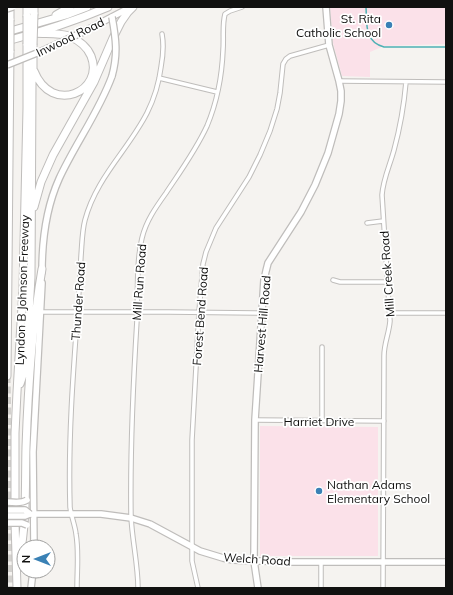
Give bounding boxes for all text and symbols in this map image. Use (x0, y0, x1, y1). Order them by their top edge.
place label: St. Rita Catholic School (296, 11, 381, 40)
street label: Inwood Road (34, 14, 106, 60)
marker: St. Rita Catholic School (384, 20, 394, 30)
street label: Lyndon B Johnson Freeway (12, 214, 32, 365)
street label: Mill Creek Road (377, 230, 397, 318)
street label: Mill Run Road (129, 243, 149, 321)
street label: Thunder Road (68, 261, 88, 341)
street label: Forest Bend Road (189, 266, 211, 366)
street label: Harvest Hill Road (250, 275, 274, 373)
street label: Harriet Drive (284, 414, 354, 429)
place label: Nathan Adams Elementary School (327, 477, 430, 506)
marker: Nathan Adams Elementary School (314, 486, 324, 496)
north arrow (16, 539, 56, 579)
street label: Welch Road (223, 549, 291, 569)
text: N (19, 555, 33, 563)

